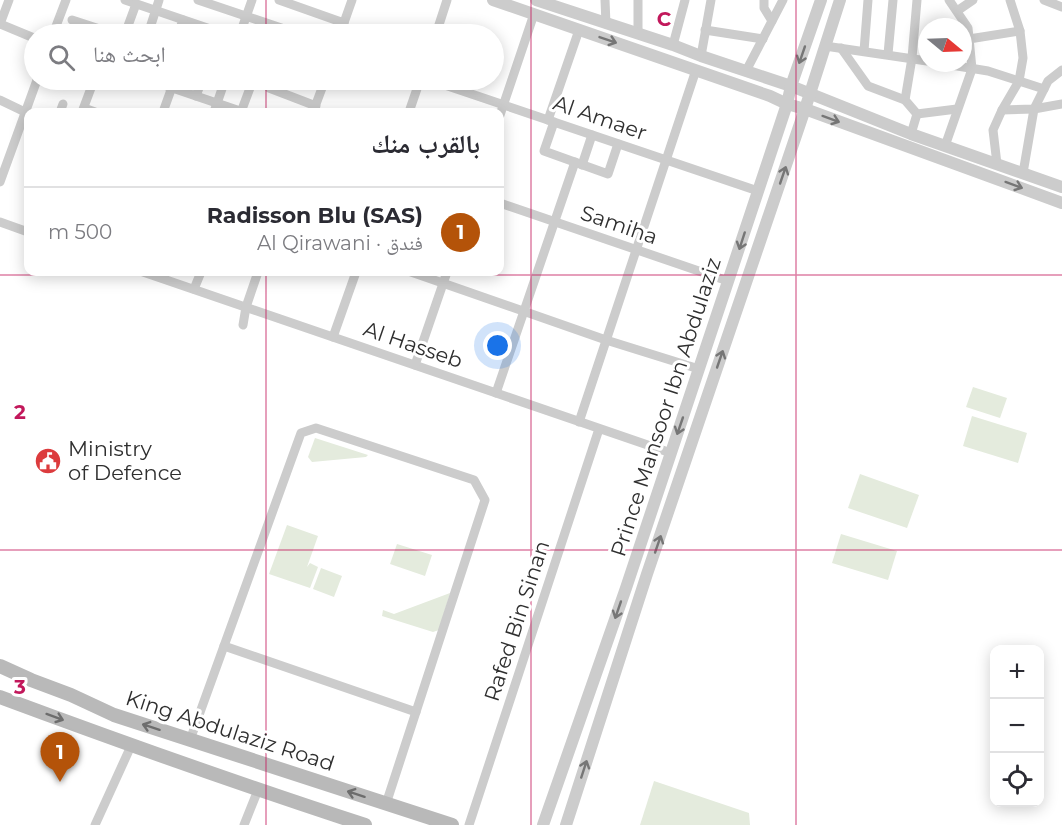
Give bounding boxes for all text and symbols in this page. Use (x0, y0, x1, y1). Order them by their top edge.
text: C (657, 7, 672, 31)
north arrow (918, 18, 972, 72)
search box (24, 24, 504, 90)
one-way arrow (598, 35, 616, 46)
icon: search (45, 41, 78, 74)
text: ابحث هنا (93, 41, 166, 68)
one-way arrow (796, 45, 807, 64)
street label: Al Amaer (550, 90, 650, 145)
one-way arrow (821, 114, 840, 125)
text: بالقرب منك (371, 128, 480, 160)
one-way arrow (778, 166, 789, 185)
one-way arrow (1004, 181, 1023, 192)
street label: Samiha (577, 200, 661, 249)
text: Radisson Blu (SAS) (207, 202, 423, 229)
text: 500 m (48, 220, 112, 244)
text: 1 (457, 220, 464, 244)
text: فندق · Al Qirawani (257, 231, 423, 255)
one-way arrow (735, 231, 746, 250)
street label: Prince Mansoor Ibn Abdulaziz (605, 254, 726, 559)
street label: Al Hasseb (360, 316, 466, 373)
your location (483, 331, 512, 360)
one-way arrow (716, 351, 727, 369)
text: 2 (14, 400, 26, 424)
one-way arrow (674, 416, 685, 435)
place label: Ministry of Defence (68, 436, 182, 485)
public building icon: Ministry of Defence (33, 446, 63, 476)
one-way arrow (653, 535, 664, 554)
street label: Rafed Bin Sinan (479, 537, 554, 704)
one-way arrow (612, 601, 623, 619)
map controls (990, 645, 1044, 807)
button: + (990, 645, 1044, 699)
text: 3 (13, 675, 26, 699)
street label: King Abdulaziz Road (123, 685, 338, 776)
button: − (990, 699, 1044, 753)
one-way arrow (45, 713, 64, 724)
one-way arrow (142, 721, 161, 732)
pin: 1 (40, 732, 80, 782)
button: locate (990, 753, 1044, 807)
one-way arrow (579, 760, 590, 779)
one-way arrow (347, 788, 366, 799)

